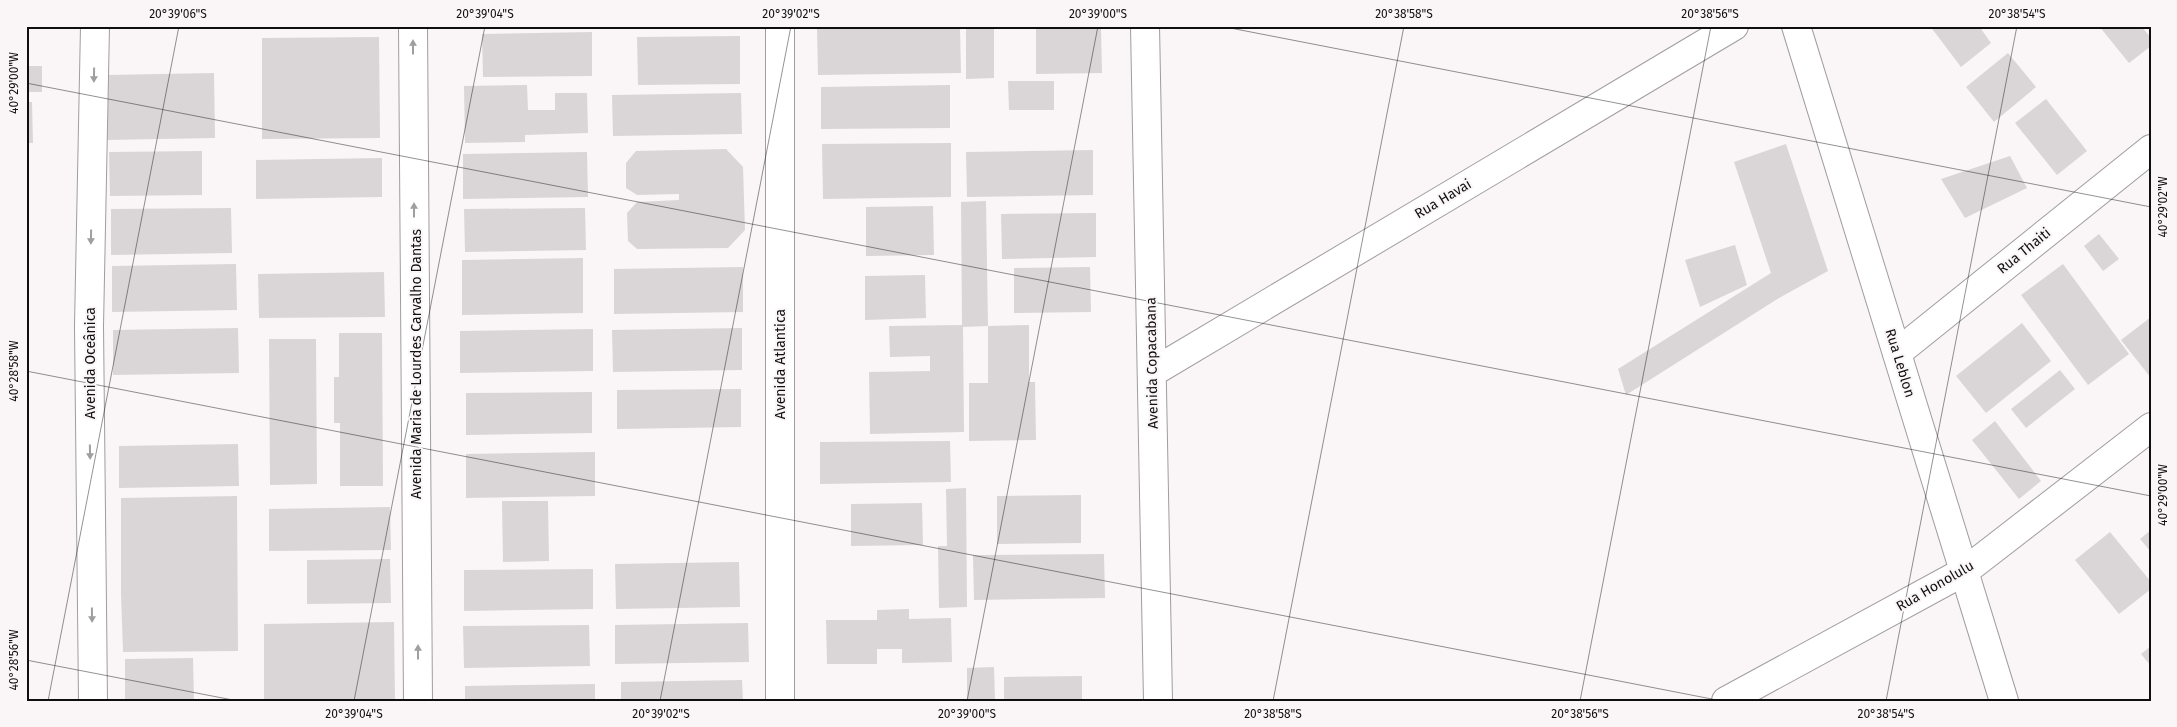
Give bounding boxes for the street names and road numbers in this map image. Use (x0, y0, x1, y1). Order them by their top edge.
street label: Rua Havai (1412, 175, 1474, 223)
street label: Rua Thaiti (1994, 224, 2054, 278)
street label: Avenida Maria de Lourdes Carvalho Dantas (408, 228, 425, 499)
street label: Avenida Copacabana (1142, 297, 1162, 429)
street label: Avenida Oceânica (82, 307, 99, 419)
street label: Avenida Atlantica (772, 309, 789, 419)
street label: Rua Leblon (1882, 327, 1918, 399)
street label: Rua Honolulu (1893, 557, 1977, 615)

